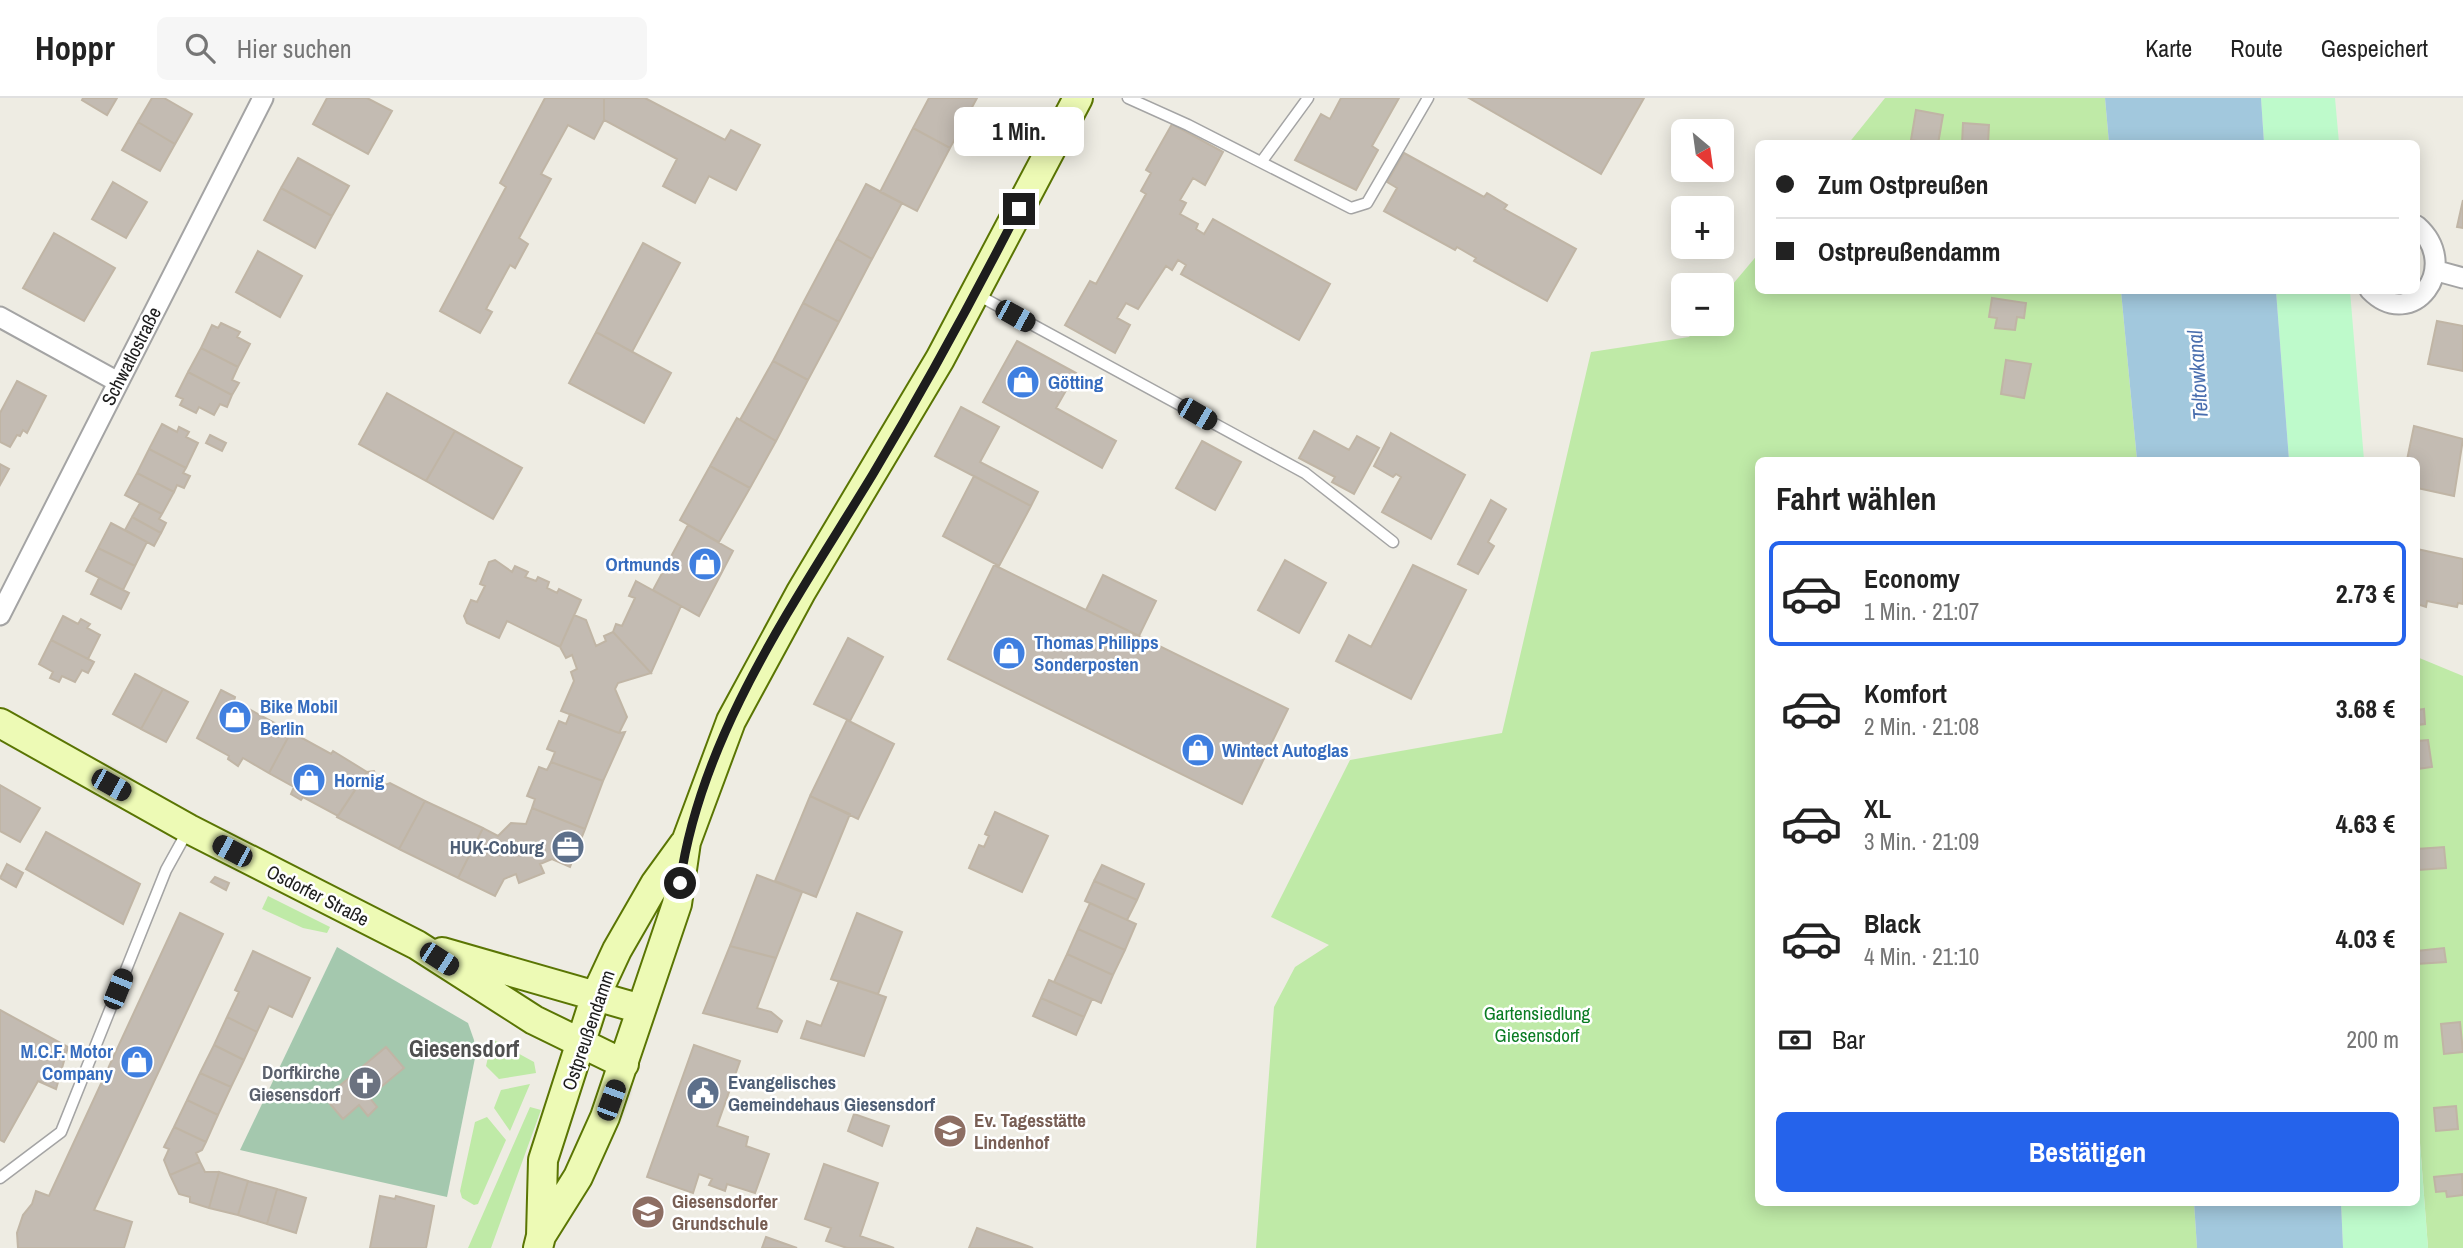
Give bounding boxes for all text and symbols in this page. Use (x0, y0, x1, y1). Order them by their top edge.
search box (157, 17, 647, 80)
text: Hoppr (35, 26, 115, 70)
icon: search (181, 29, 219, 67)
text: Hier suchen (237, 31, 352, 66)
text: Karte (2145, 32, 2192, 64)
text: Route (2230, 32, 2283, 64)
text: Gespeichert (2321, 32, 2428, 64)
callout: 1 Min. (954, 108, 1084, 156)
text: 1 Min. (992, 116, 1046, 147)
north arrow (1671, 119, 1734, 182)
map controls (1671, 119, 1734, 336)
text: Zum Ostpreußen (1818, 167, 1989, 202)
route end (1003, 193, 1035, 225)
button: + (1671, 196, 1734, 259)
text: Ostpreußendamm (1818, 234, 2000, 269)
button: − (1671, 273, 1734, 336)
car (992, 297, 1039, 335)
street label: Schwatlostraße (95, 302, 167, 410)
water label: Teltowkanal (2180, 328, 2215, 421)
shop icon: Götting (1004, 363, 1042, 401)
place label: Götting (1048, 369, 1104, 395)
car (1174, 394, 1221, 434)
text: Fahrt wählen (1776, 477, 1937, 520)
shop icon: Ortmunds (686, 545, 724, 583)
place label: Ortmunds (606, 551, 680, 577)
text: Economy (1864, 561, 1960, 596)
icon: car (1780, 562, 1843, 625)
text: 2.73 € (2336, 576, 2395, 611)
text: 1 Min. · 21:07 (1864, 596, 1979, 627)
place label: Thomas Philipps Sonderposten (1034, 629, 1159, 677)
shop icon: Thomas Philipps Sonderposten (990, 634, 1028, 672)
text: Komfort (1864, 676, 1947, 711)
icon: car (1780, 677, 1843, 740)
text: 3.68 € (2336, 691, 2395, 726)
place label: Bike Mobil Berlin (260, 693, 338, 741)
shop icon: Bike Mobil Berlin (216, 698, 254, 736)
text: 2 Min. · 21:08 (1864, 711, 1979, 742)
shop icon: Wintect Autoglas (1179, 731, 1217, 769)
place label: Wintect Autoglas (1222, 737, 1349, 763)
shop icon: Hornig (290, 761, 328, 799)
car (88, 766, 135, 804)
place label: Hornig (334, 767, 385, 793)
text: XL (1864, 791, 1891, 826)
icon: car (1780, 792, 1843, 855)
text: 4.63 € (2336, 806, 2395, 841)
text: 3 Min. · 21:09 (1864, 826, 1979, 857)
office icon: HUK-Coburg (549, 828, 587, 866)
car (209, 832, 256, 870)
place label: HUK-Coburg (450, 834, 544, 860)
street label: Osdorfer Straße (262, 858, 374, 932)
route start (664, 867, 696, 899)
text: Black (1864, 906, 1921, 941)
icon: car (1780, 907, 1843, 970)
text: 4.03 € (2336, 921, 2395, 956)
car (416, 939, 463, 979)
text: 4 Min. · 21:10 (1864, 941, 1979, 972)
car (101, 966, 136, 1012)
street label: Ostpreußendamm (555, 966, 621, 1094)
park label: Gartensiedlung Giesensdorf (1484, 1000, 1591, 1048)
icon: cash (1776, 1021, 1814, 1059)
text: Bar (1832, 1022, 1865, 1057)
text: 200 m (2347, 1024, 2399, 1055)
district label: Giesensdorf (409, 1033, 520, 1064)
place label: M.C.F. Motor Company (20, 1038, 113, 1086)
shop icon: M.C.F. Motor Company (118, 1043, 156, 1081)
place label: Dorfkirche Giesensdorf (249, 1059, 341, 1107)
church icon: Dorfkirche Giesensdorf (346, 1064, 384, 1102)
place label: Evangelisches Gemeindehaus Giesensdorf (728, 1069, 936, 1117)
public building icon: Evangelisches Gemeindehaus Giesensdorf (684, 1074, 722, 1112)
car (594, 1077, 629, 1123)
place label: Ev. Tagesstätte Lindenhof (974, 1107, 1086, 1155)
school or university icon: Ev. Tagesstätte Lindenhof (931, 1112, 969, 1150)
button: Bestätigen (1776, 1112, 2399, 1192)
place label: Giesensdorfer Grundschule (672, 1188, 778, 1236)
school or university icon: Giesensdorfer Grundschule (629, 1193, 667, 1231)

